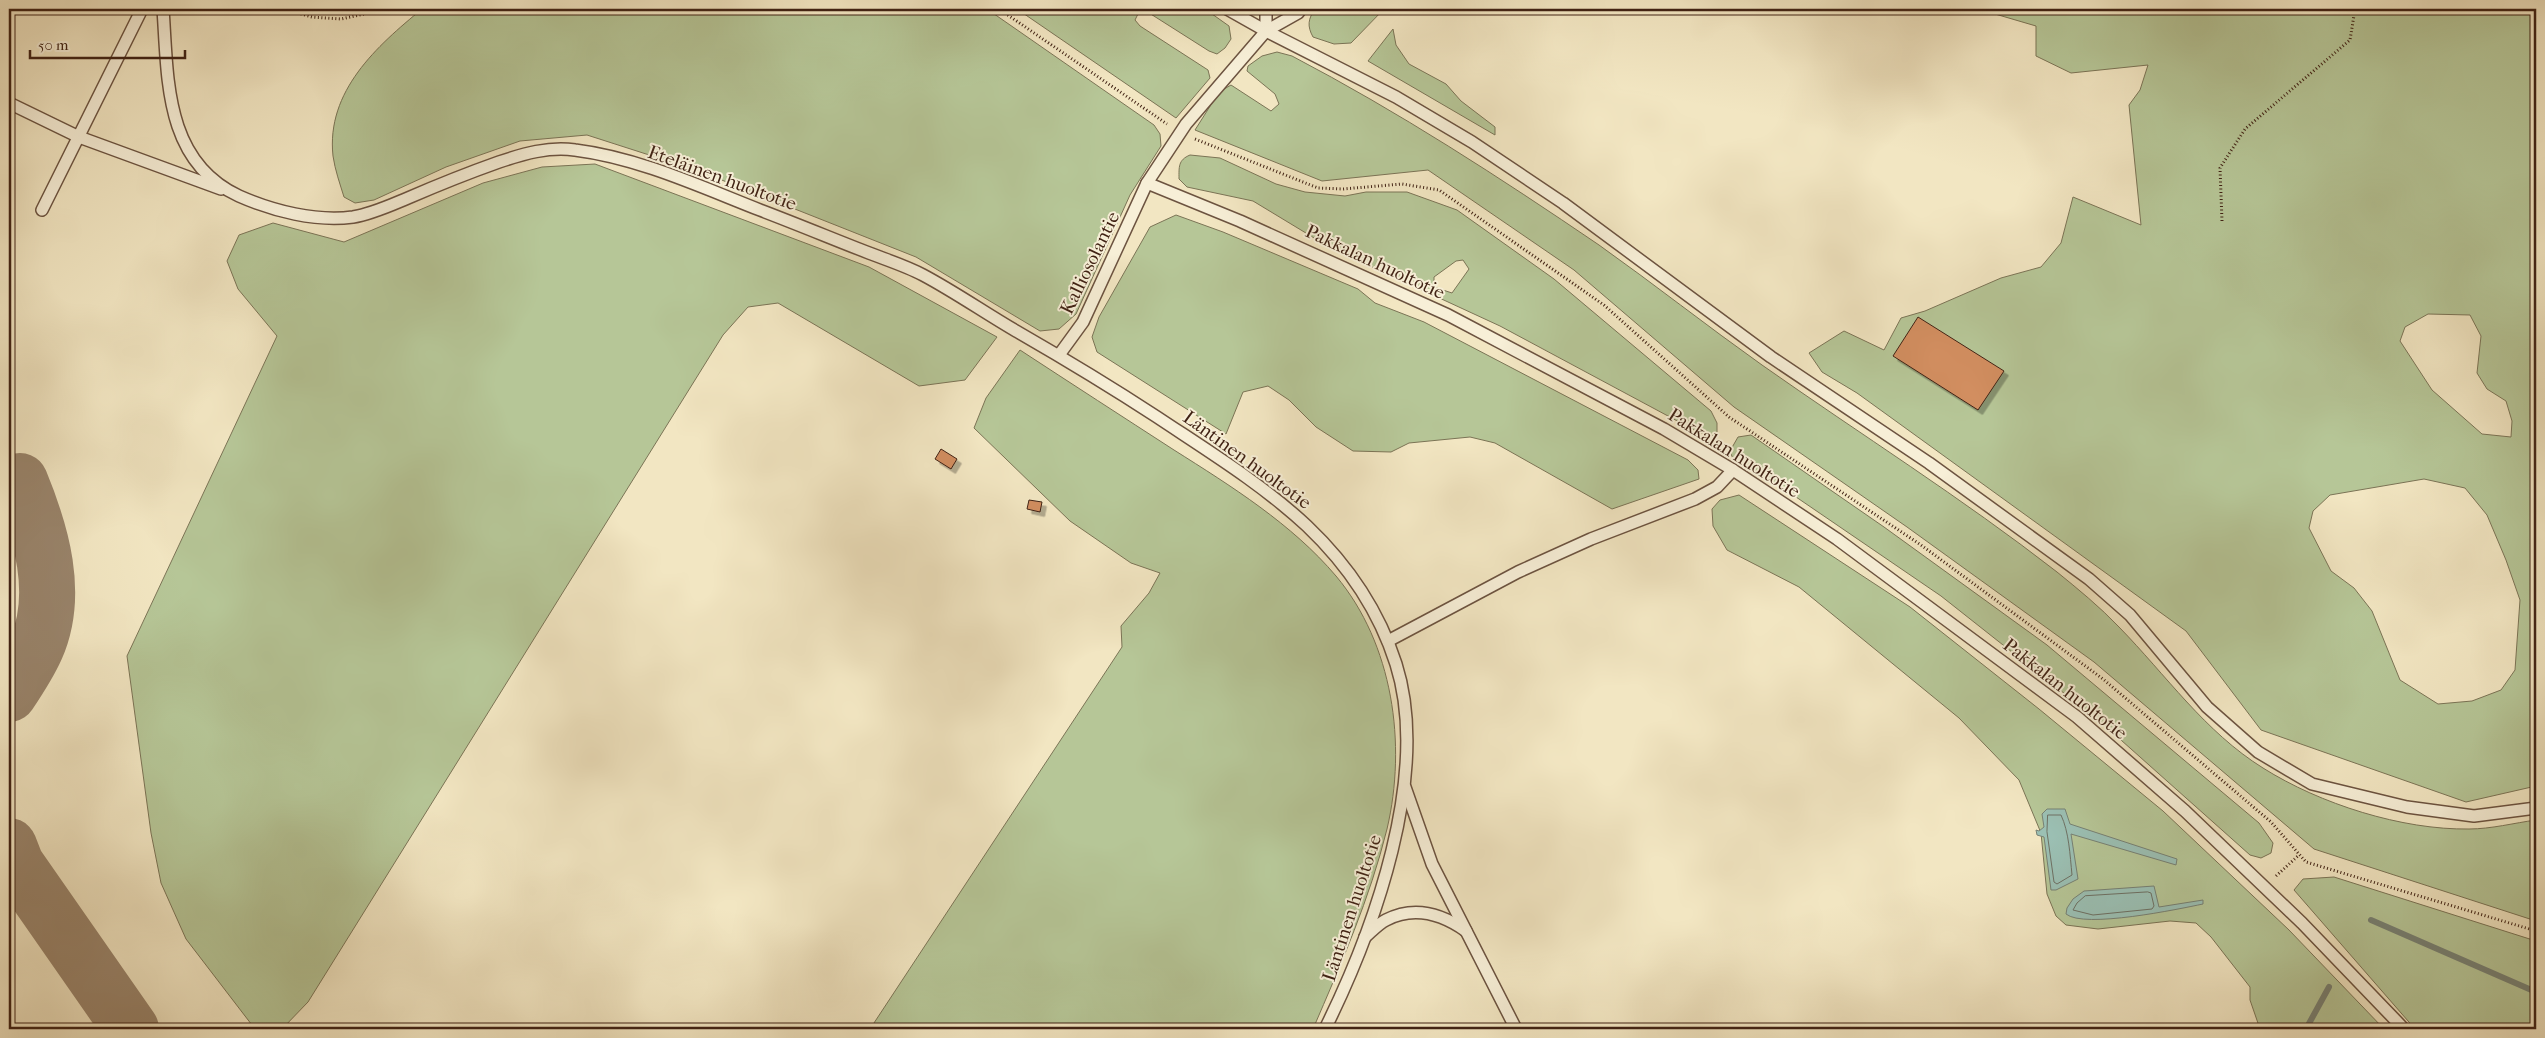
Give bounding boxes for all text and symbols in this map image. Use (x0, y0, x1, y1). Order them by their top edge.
scale bar (30, 28, 185, 60)
text: 50 m (38, 36, 69, 54)
street label: Eteläinen huoltotie (645, 141, 799, 215)
street label: Kalliosolantie (1056, 208, 1124, 318)
street label: Pakkalan huoltotie (1302, 220, 1448, 304)
street label: Pakkalan huoltotie (1664, 404, 1804, 502)
street label: Läntinen huoltotie (1179, 406, 1315, 514)
street label: Pakkalan huoltotie (1999, 634, 2131, 744)
street label: Läntinen huoltotie (1318, 832, 1386, 984)

